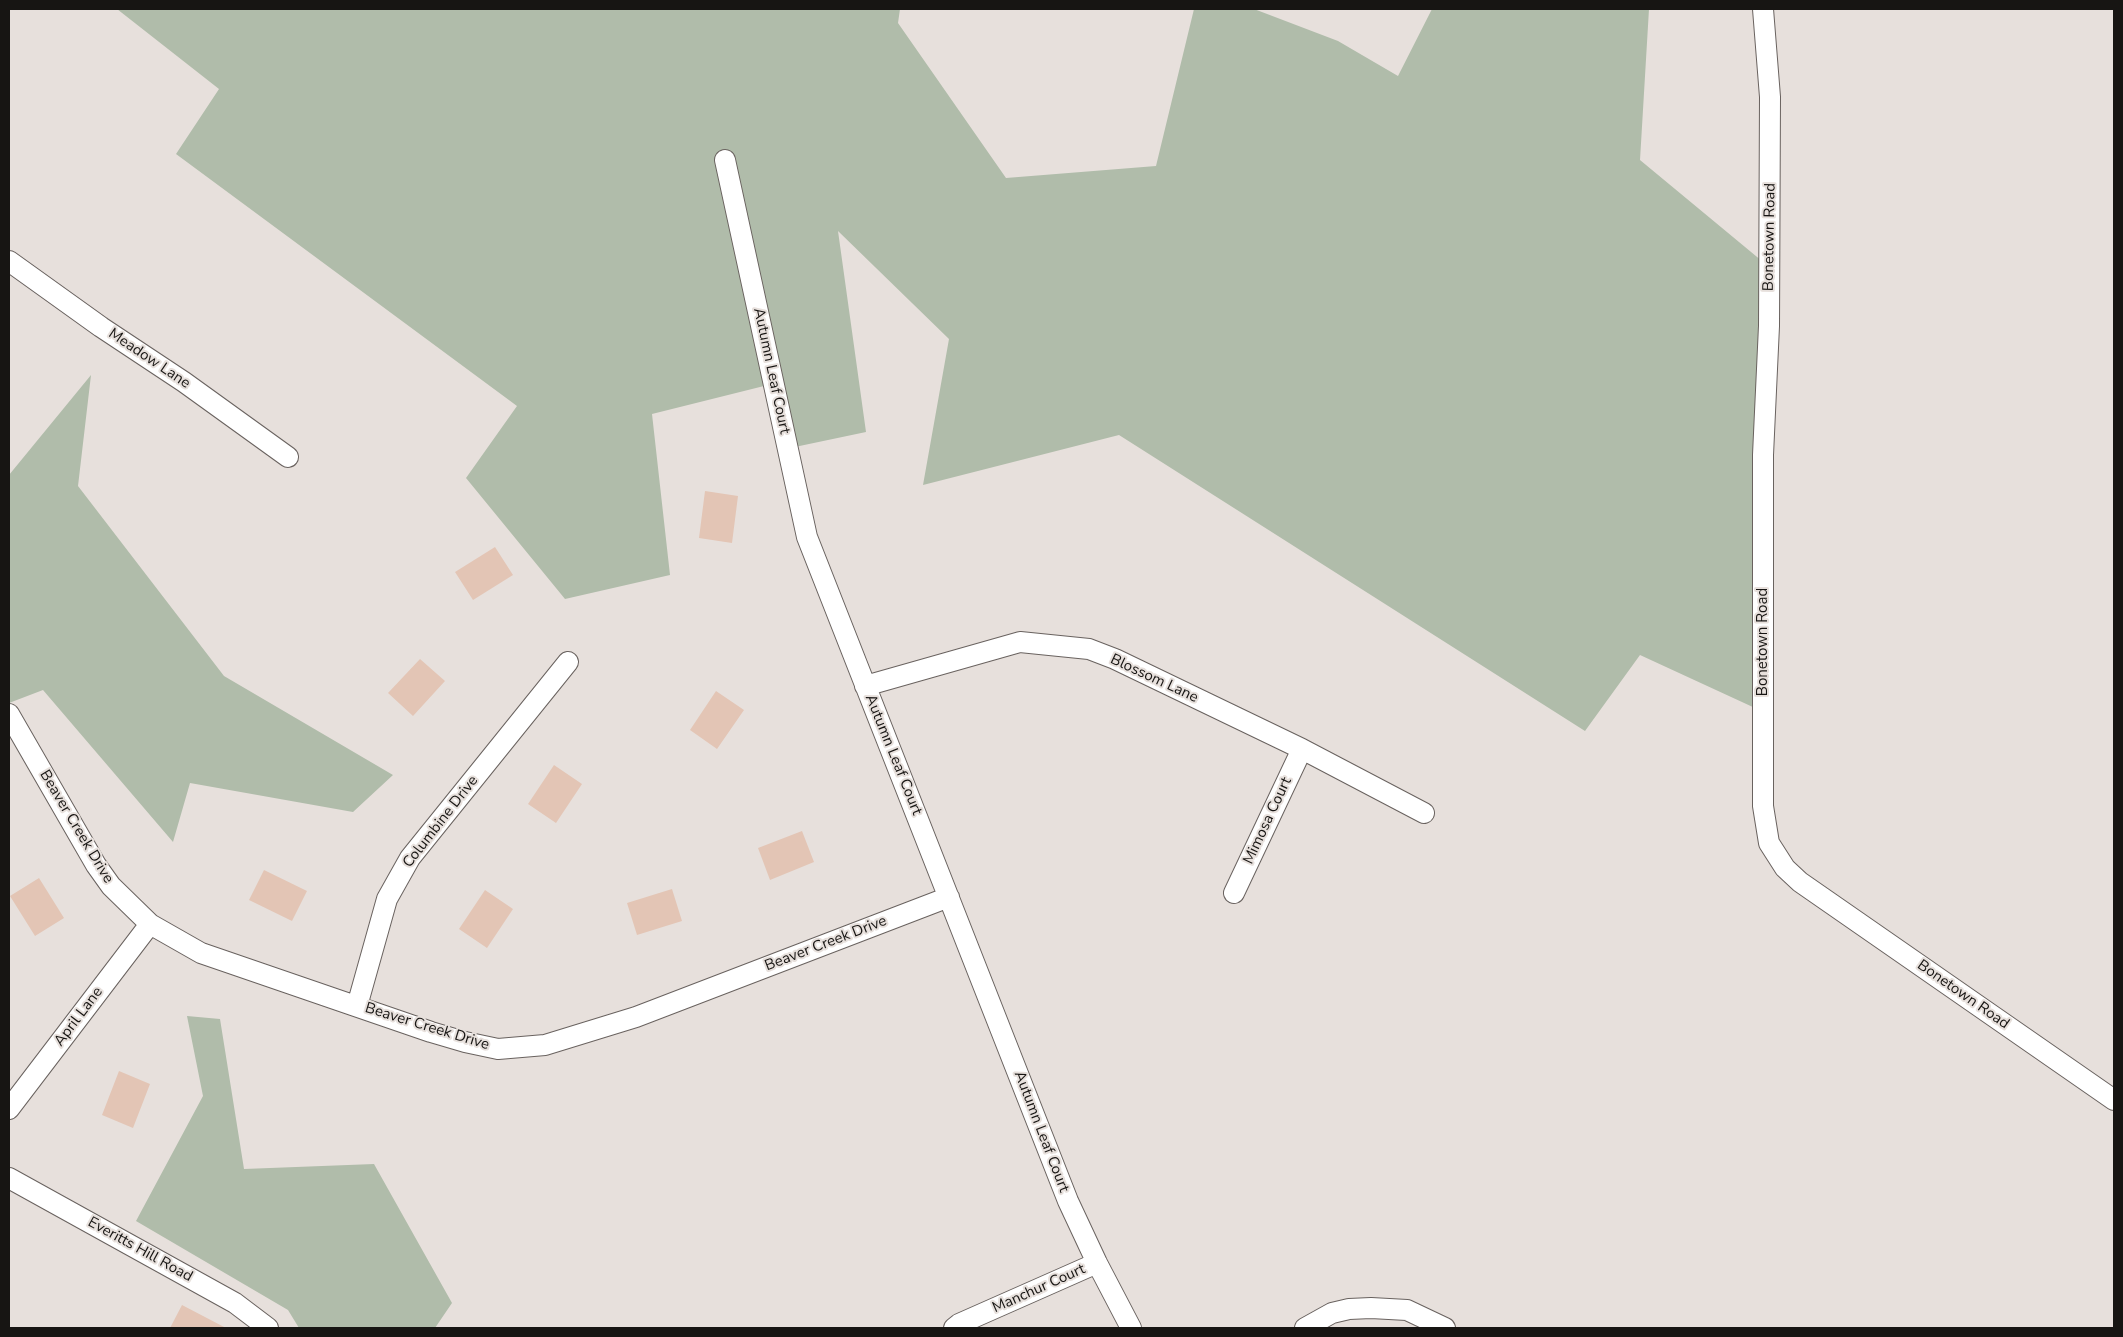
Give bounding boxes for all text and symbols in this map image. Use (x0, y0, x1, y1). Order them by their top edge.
street label: Bonetown Road (1760, 183, 1780, 291)
street label: Autumn Leaf Court (749, 306, 793, 436)
street label: Meadow Lane (105, 325, 193, 393)
street label: Bonetown Road (1754, 588, 1772, 696)
street label: Blossom Lane (1107, 651, 1201, 707)
street label: Autumn Leaf Court (861, 692, 925, 818)
street label: Beaver Creek Drive (35, 767, 117, 887)
street label: Columbine Drive (400, 772, 482, 872)
street label: Mimosa Court (1240, 775, 1296, 867)
street label: Beaver Creek Drive (763, 912, 889, 976)
street label: Bonetown Road (1913, 957, 2013, 1033)
street label: April Lane (51, 984, 107, 1050)
street label: Beaver Creek Drive (363, 1000, 491, 1054)
street label: Autumn Leaf Court (1010, 1069, 1072, 1195)
street label: Everitts Hill Road (84, 1214, 196, 1286)
street label: Manchur Court (990, 1260, 1088, 1318)

